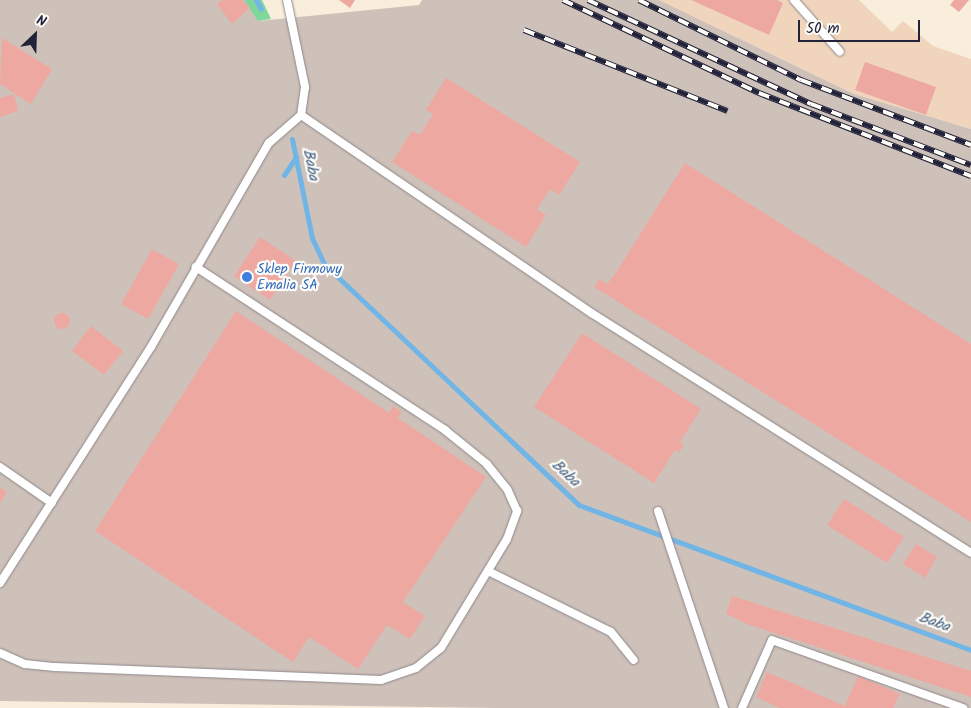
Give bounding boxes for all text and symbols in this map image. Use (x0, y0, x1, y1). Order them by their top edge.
text: N (33, 9, 50, 33)
north arrow (10, 10, 60, 60)
scale bar (801, 10, 924, 42)
text: 50 m (806, 17, 840, 41)
water label: Baba (298, 148, 322, 182)
place label: Sklep Firmowy Emalia SA (257, 261, 342, 294)
marker: Sklep Firmowy Emalia SA (241, 271, 253, 283)
water label: Baba (547, 457, 583, 491)
water label: Baba (916, 609, 952, 637)

